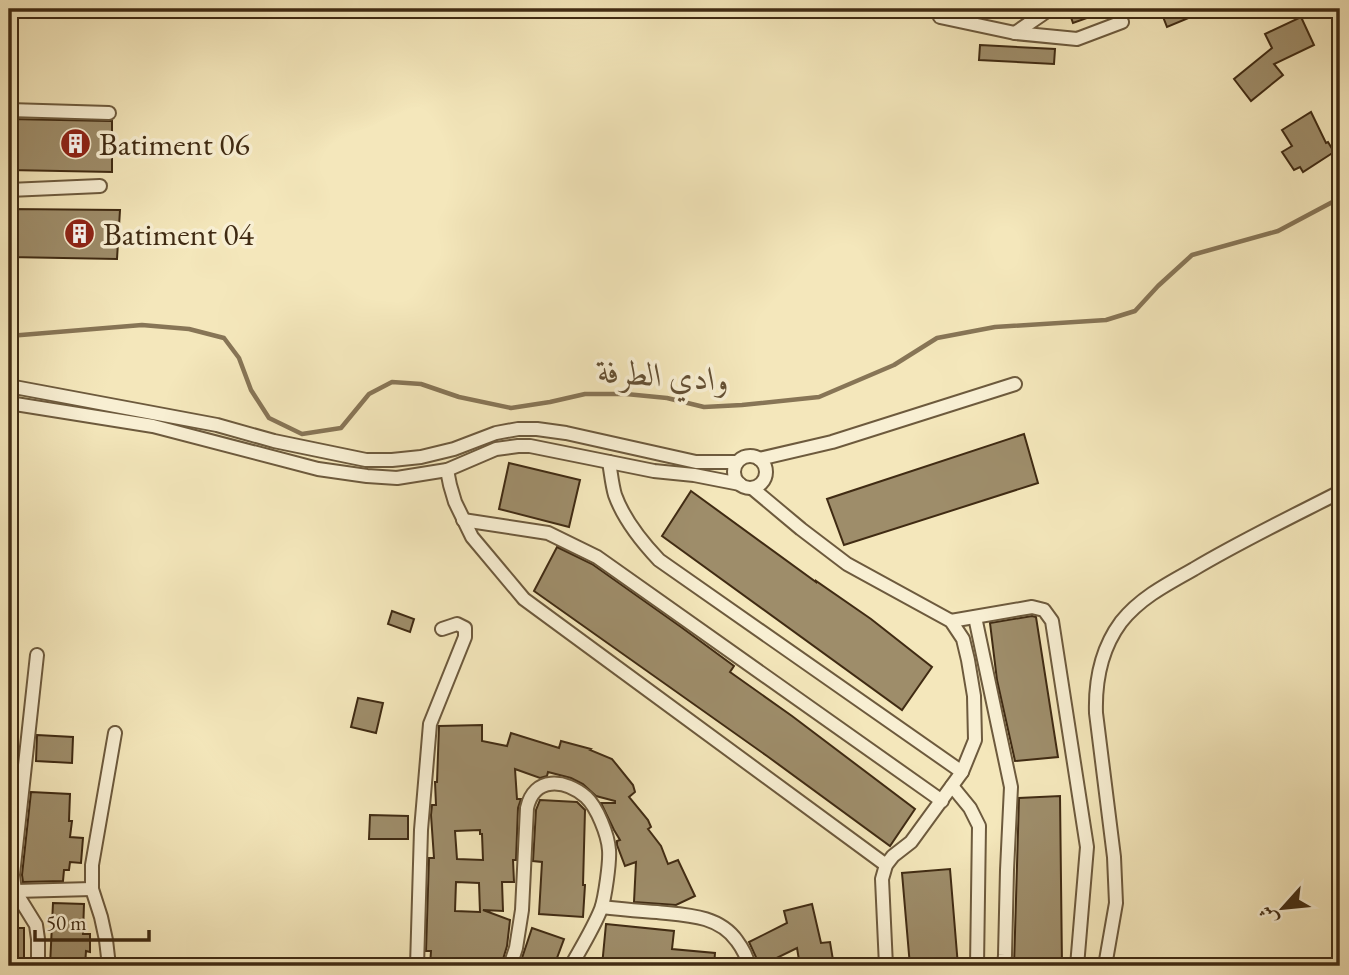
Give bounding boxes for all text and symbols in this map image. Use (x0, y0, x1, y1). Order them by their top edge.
place label: Batiment 06 (99, 123, 250, 165)
building icon: Batiment 06 (59, 127, 93, 161)
place label: Batiment 04 (103, 213, 255, 255)
building icon: Batiment 04 (63, 217, 97, 251)
water label: وادي الطرفة (593, 349, 731, 406)
north arrow (1248, 874, 1318, 944)
scale bar (35, 898, 149, 942)
text: ش (1253, 901, 1284, 930)
text: 50 m (46, 909, 87, 936)

